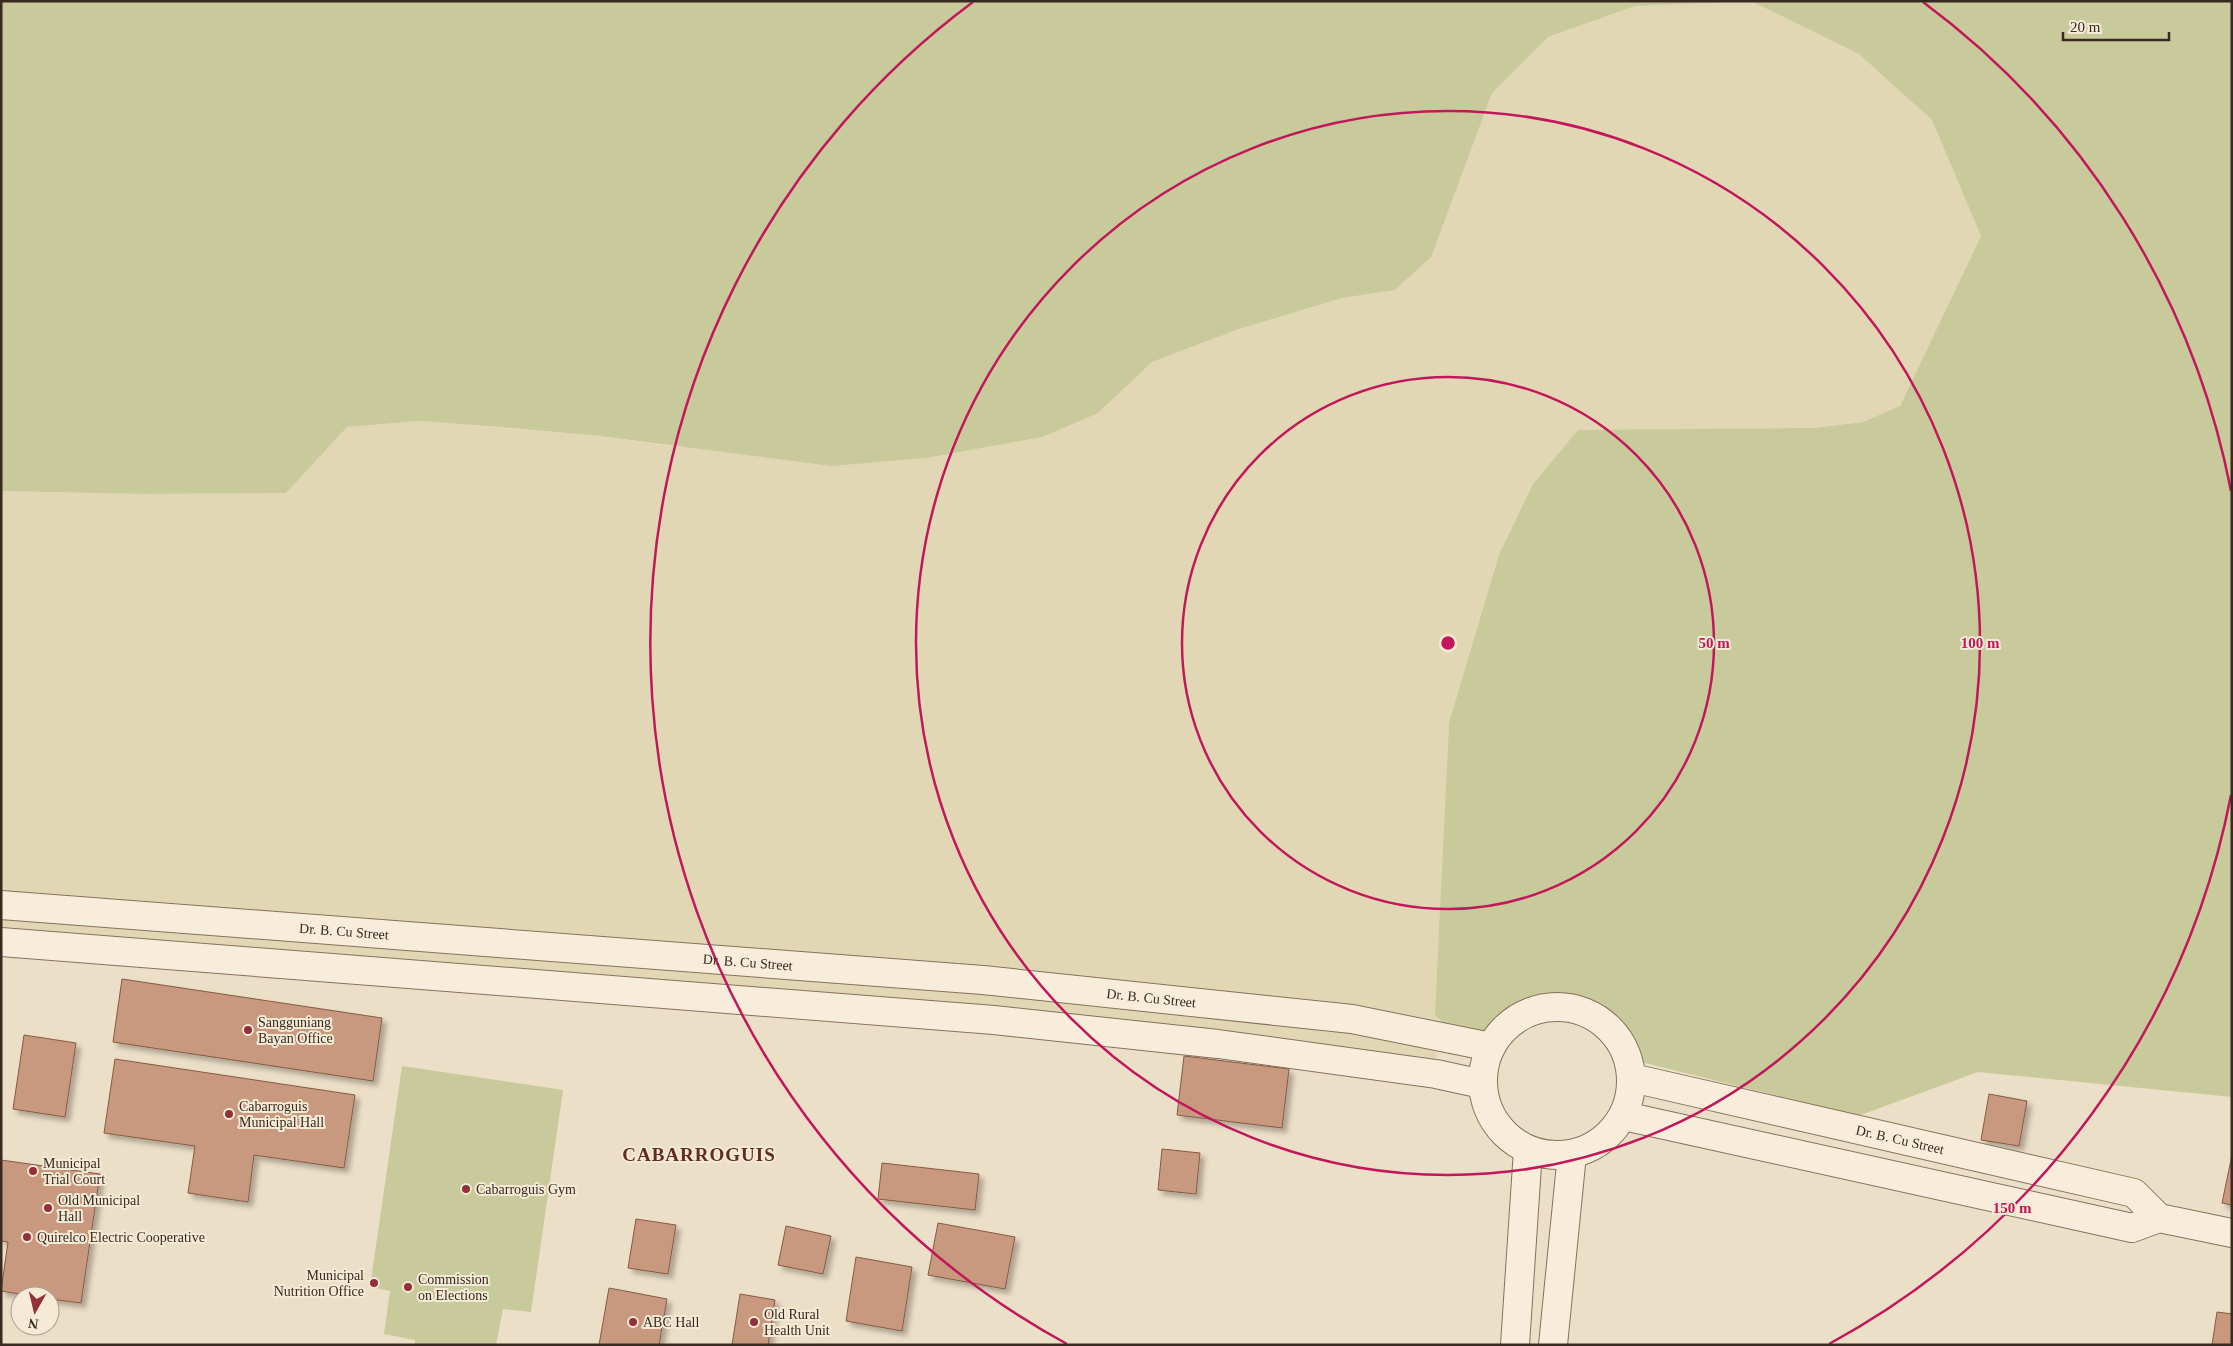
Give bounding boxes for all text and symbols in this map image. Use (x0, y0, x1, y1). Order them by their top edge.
scale bar (2063, 10, 2169, 42)
text: 20 m (2070, 19, 2101, 35)
centre of rings (1439, 634, 1457, 652)
text: 50 m (1698, 635, 1730, 651)
text: 100 m (1961, 635, 2000, 651)
street label: Dr. B. Cu Street (299, 921, 389, 943)
street label: Dr. B. Cu Street (702, 952, 793, 973)
street label: Dr. B. Cu Street (1106, 986, 1197, 1010)
place label: Sangguniang Bayan Office (258, 1015, 333, 1046)
marker: Sangguniang Bayan Office (242, 1024, 254, 1036)
place label: Cabarroguis Municipal Hall (239, 1099, 324, 1130)
marker: Cabarroguis Municipal Hall (223, 1108, 235, 1120)
street label: Dr. B. Cu Street (1854, 1123, 1946, 1157)
district label: CABARROGUIS (622, 1144, 776, 1165)
place label: Municipal Trial Court (43, 1156, 105, 1187)
marker: Municipal Trial Court (27, 1165, 39, 1177)
place label: Cabarroguis Gym (476, 1182, 576, 1197)
marker: Cabarroguis Gym (460, 1183, 472, 1195)
place label: Old Municipal Hall (58, 1193, 140, 1224)
text: 150 m (1993, 1200, 2032, 1216)
marker: Old Municipal Hall (42, 1202, 54, 1214)
place label: Quirelco Electric Cooperative (37, 1230, 205, 1245)
marker: Quirelco Electric Cooperative (21, 1231, 33, 1243)
place label: Municipal Nutrition Office (274, 1268, 364, 1299)
place label: Commission on Elections (418, 1272, 489, 1303)
marker: Municipal Nutrition Office (368, 1277, 380, 1289)
marker: Commission on Elections (402, 1281, 414, 1293)
north arrow (10, 1286, 60, 1336)
place label: Old Rural Health Unit (764, 1307, 830, 1338)
text: N (27, 1315, 39, 1332)
place label: ABC Hall (643, 1315, 700, 1330)
marker: ABC Hall (627, 1316, 639, 1328)
marker: Old Rural Health Unit (748, 1316, 760, 1328)

